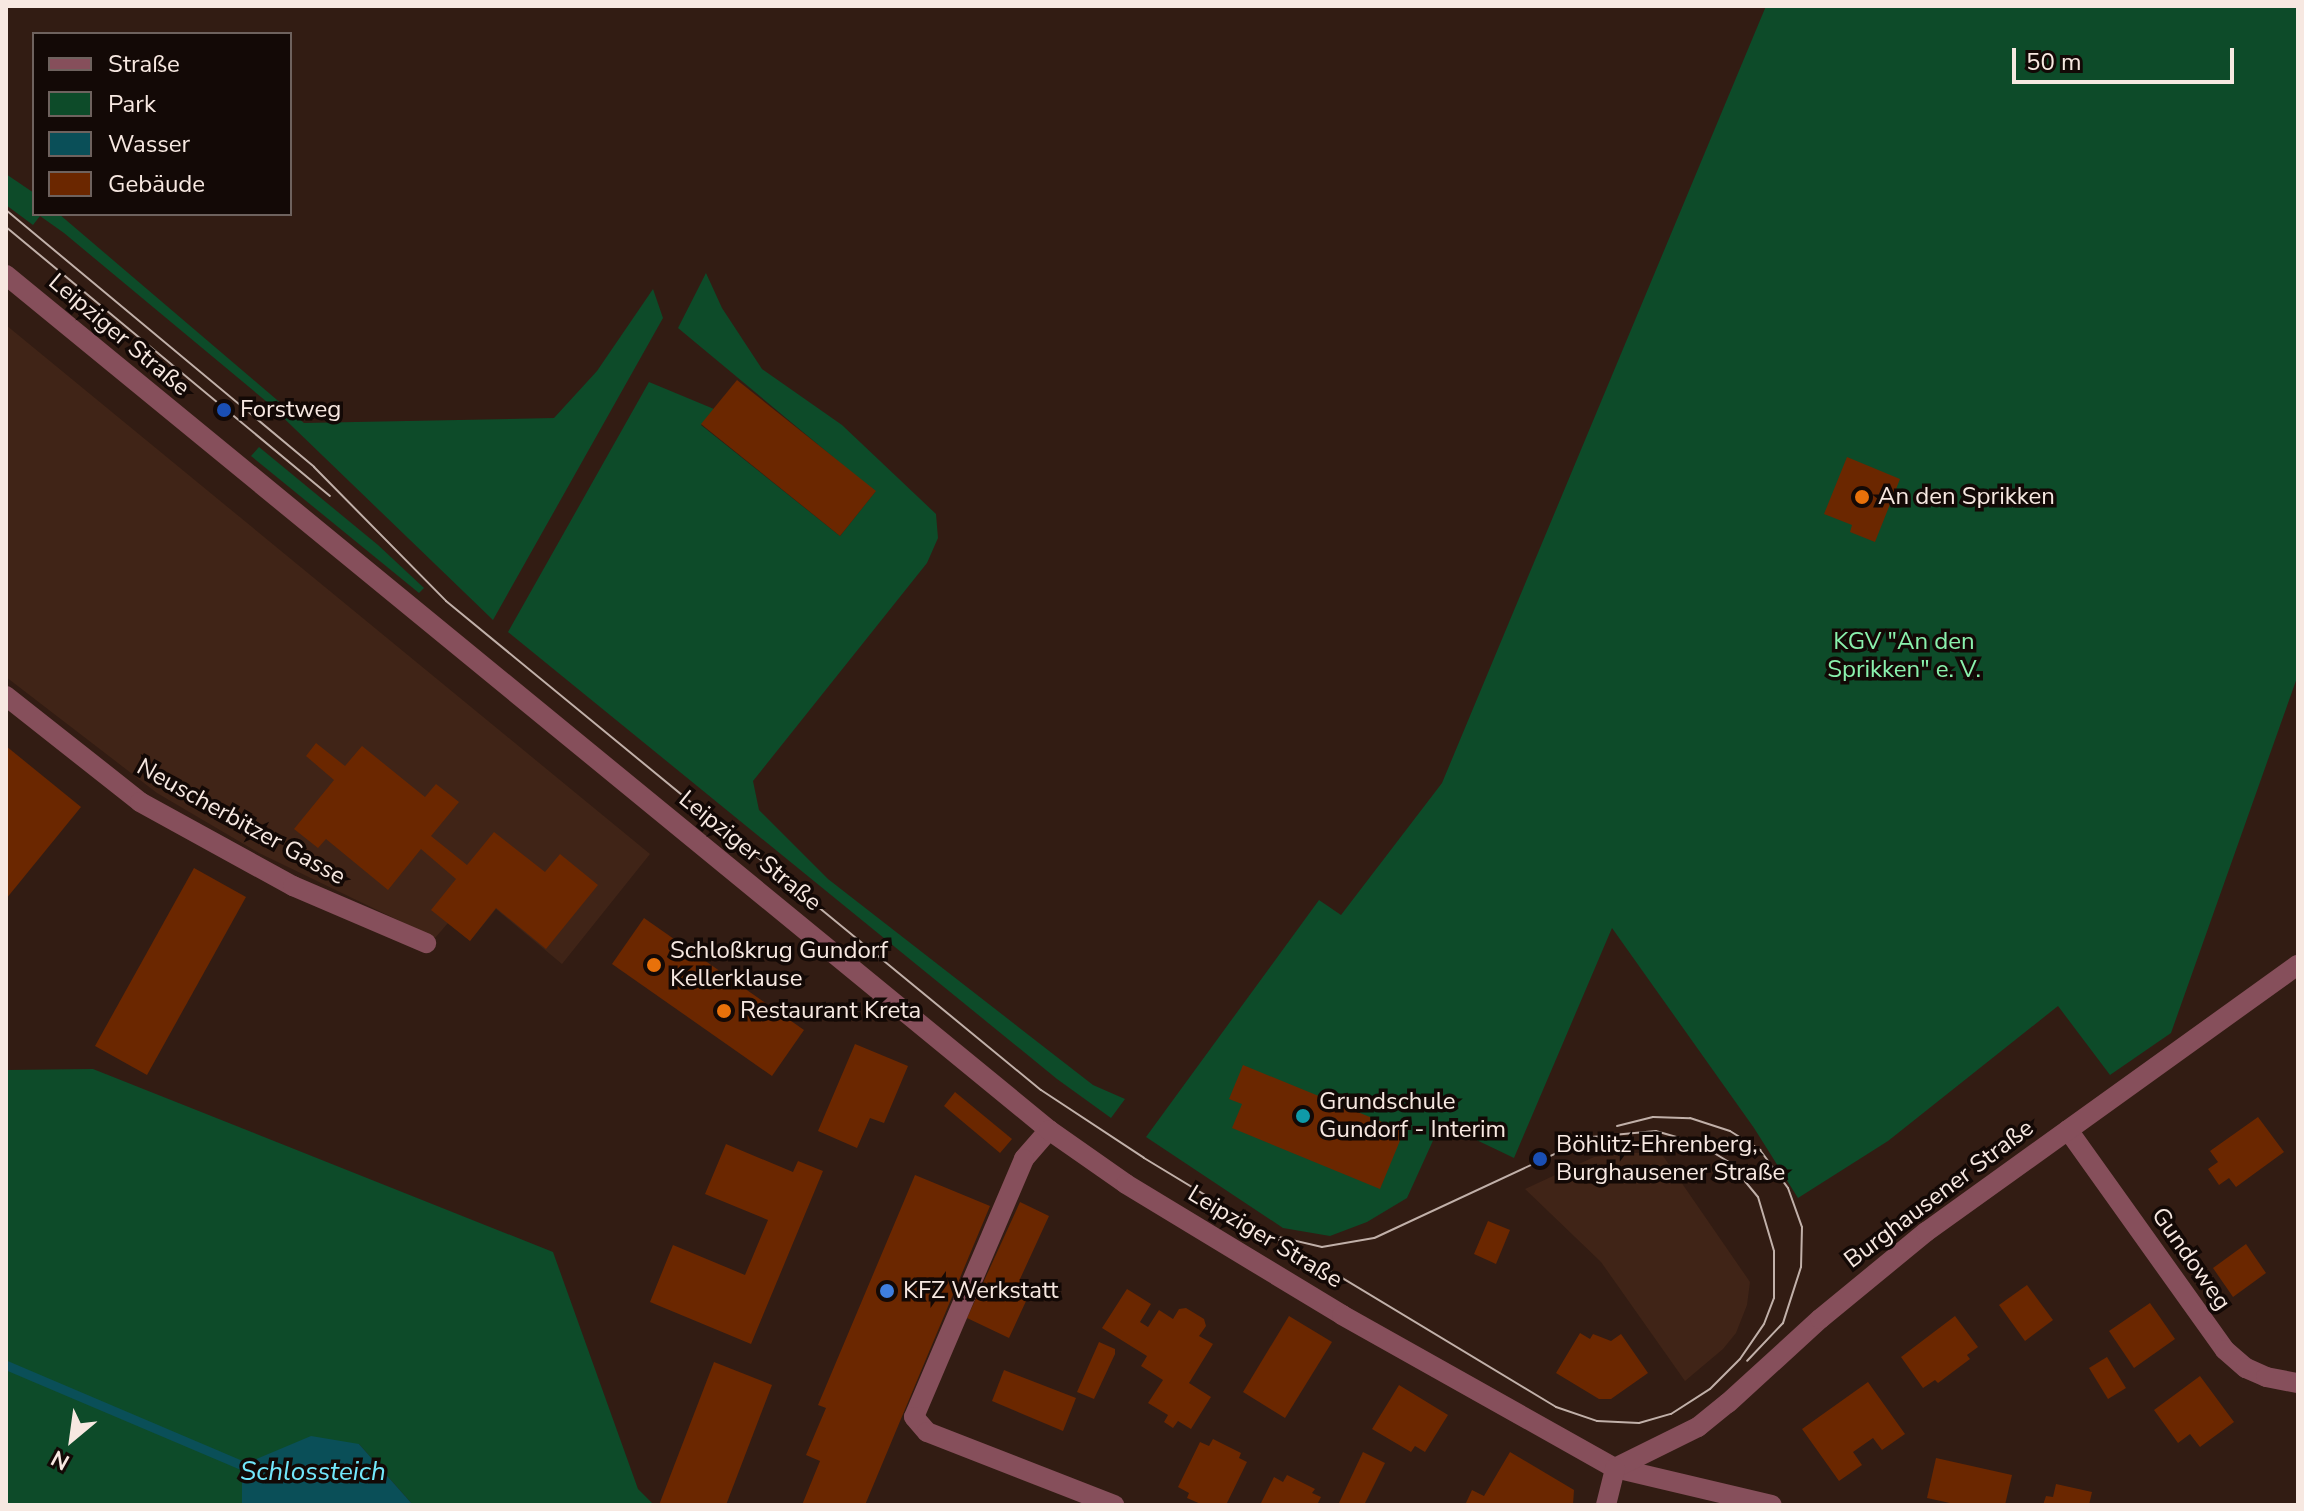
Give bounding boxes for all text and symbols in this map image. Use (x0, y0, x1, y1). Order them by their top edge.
legend (32, 32, 292, 216)
scale bar (2016, 32, 2238, 82)
text: 50 m (2026, 46, 2082, 78)
text: Straße (108, 48, 180, 80)
text: Park (108, 88, 156, 120)
text: Wasser (108, 128, 190, 160)
text: Gebäude (108, 168, 205, 200)
street label: Leipziger Straße (43, 268, 195, 402)
place label: Forstweg (240, 396, 341, 424)
marker: Forstweg (215, 401, 233, 419)
place label: An den Sprikken (1878, 483, 2055, 511)
marker: An den Sprikken (1853, 488, 1871, 506)
park label: KGV "An den Sprikken" e. V. (1827, 628, 1981, 684)
street label: Neuscherbitzer Gasse (132, 753, 350, 891)
street label: Leipziger Straße (673, 785, 827, 917)
place label: Schloßkrug Gundorf Kellerklause (670, 937, 888, 993)
marker: Schloßkrug Gundorf Kellerklause (645, 956, 663, 974)
place label: Restaurant Kreta (740, 997, 921, 1025)
marker: Restaurant Kreta (715, 1002, 733, 1020)
place label: Grundschule Gundorf - Interim (1319, 1088, 1506, 1144)
marker: Grundschule Gundorf - Interim (1294, 1107, 1312, 1125)
street label: Burghausener Straße (1839, 1113, 2039, 1275)
place label: Böhlitz-Ehrenberg, Burghausener Straße (1556, 1131, 1785, 1187)
marker: Böhlitz-Ehrenberg, Burghausener Straße (1531, 1150, 1549, 1168)
street label: Leipziger Straße (1182, 1180, 1348, 1294)
street label: Gundoweg (2145, 1202, 2237, 1316)
place label: KFZ Werkstatt (903, 1277, 1058, 1305)
marker: KFZ Werkstatt (878, 1282, 896, 1300)
north arrow (32, 1399, 112, 1479)
text: N (46, 1443, 75, 1477)
water label: Schlossteich (240, 1456, 386, 1488)

